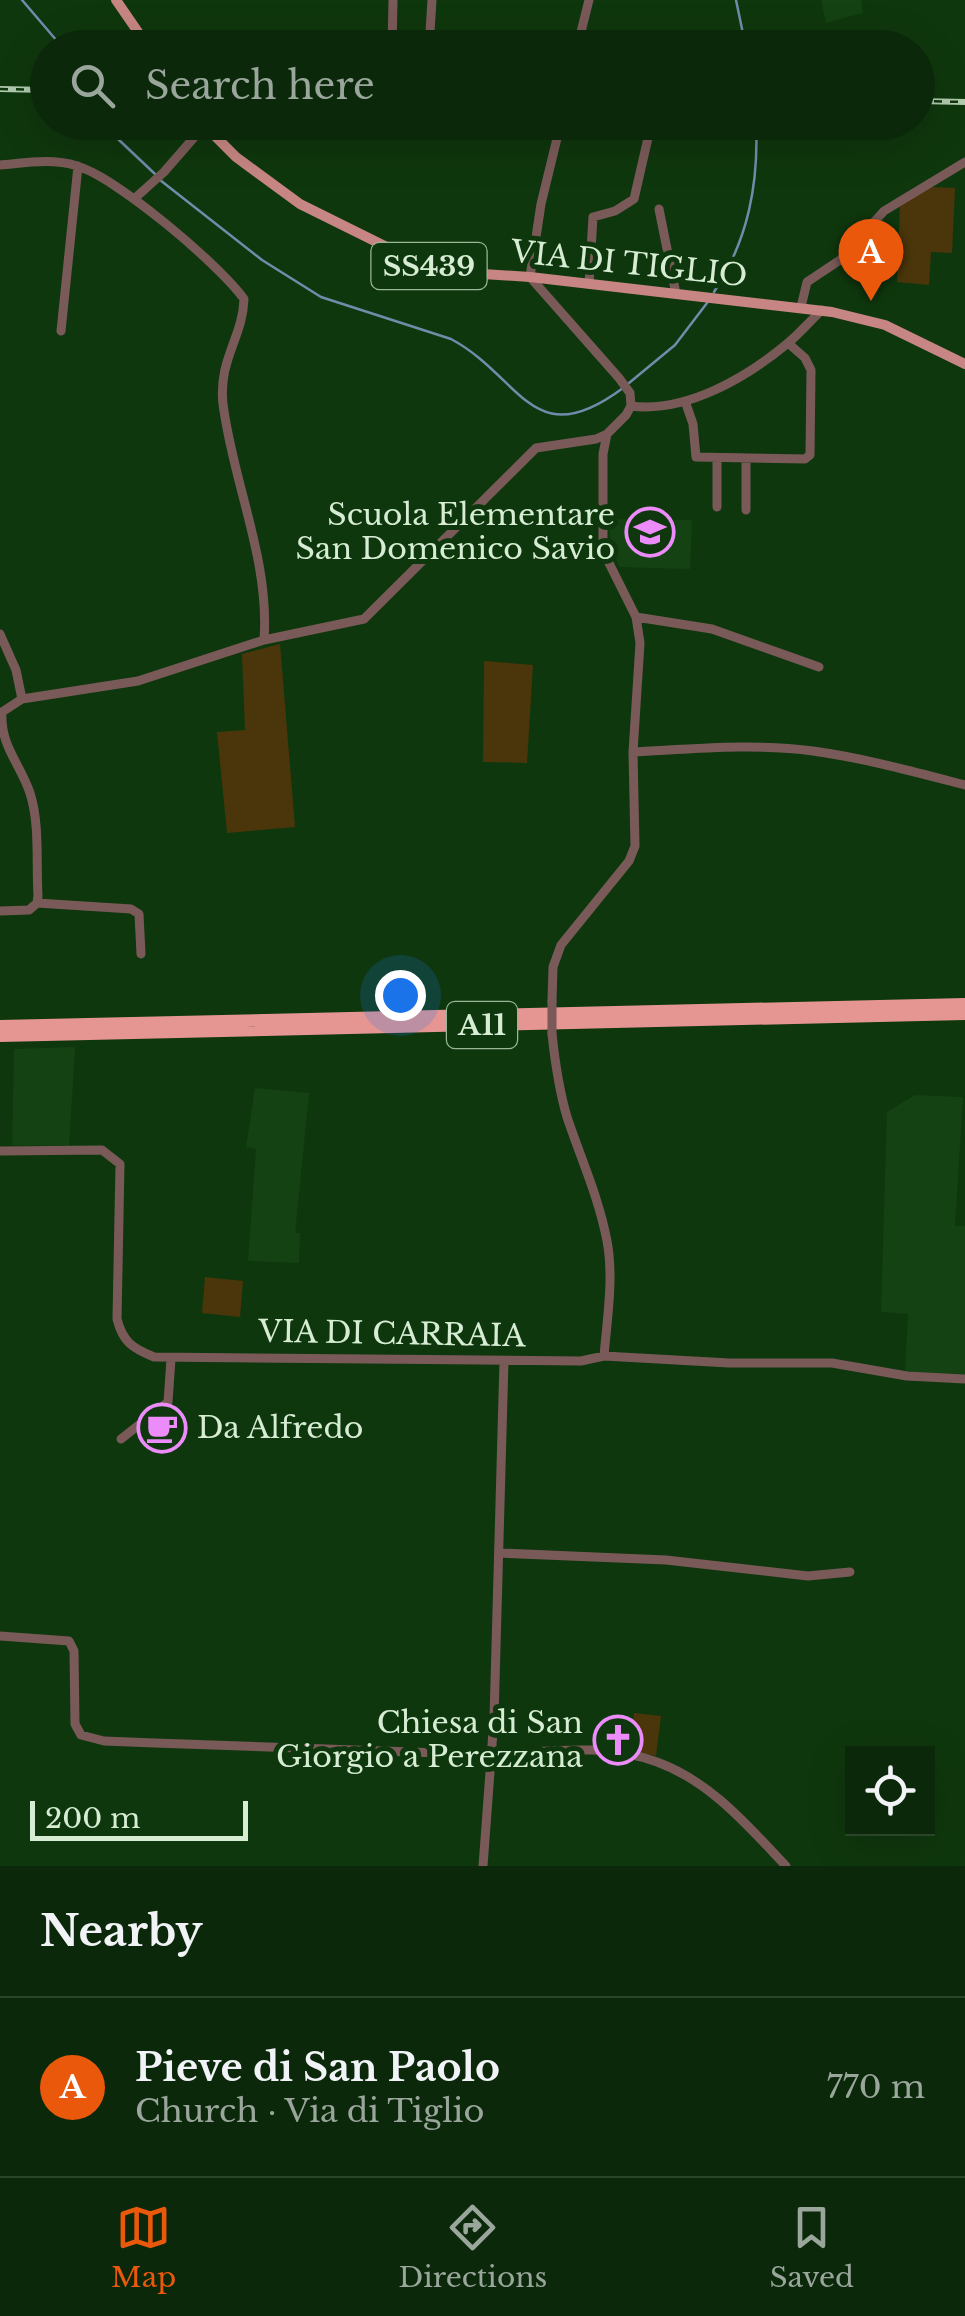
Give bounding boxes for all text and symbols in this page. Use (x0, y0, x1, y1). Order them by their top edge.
search box (30, 30, 935, 140)
icon: search (65, 58, 120, 113)
text: Search here (145, 62, 375, 109)
pin: A (838, 218, 904, 301)
street label: VIA DI TIGLIO (508, 233, 749, 294)
road number: SS439 (372, 243, 486, 289)
place label: Scuola Elementare San Domenico Savio (296, 496, 615, 567)
school or university icon: Scuola Elementare San Domenico Savio (624, 506, 676, 558)
your location (375, 970, 426, 1021)
road number: A11 (447, 1002, 517, 1048)
street label: VIA DI CARRAIA (257, 1313, 527, 1354)
cafe icon: Da Alfredo (136, 1402, 188, 1454)
place label: Da Alfredo (197, 1409, 363, 1446)
place label: Chiesa di San Giorgio a Perezzana (276, 1704, 583, 1775)
church icon: Chiesa di San Giorgio a Perezzana (592, 1714, 644, 1766)
map controls (845, 1746, 935, 1836)
button: locate (845, 1746, 935, 1836)
scale bar (30, 1796, 248, 1840)
text: 200 m (45, 1801, 140, 1836)
text: Nearby (40, 1905, 203, 1957)
text: Pieve di San Paolo (135, 2044, 500, 2091)
text: A (60, 2067, 85, 2107)
text: 770 m (827, 2067, 925, 2107)
text: Church · Via di Tiglio (135, 2091, 484, 2131)
tab: Map (111, 2200, 176, 2295)
tab: Directions (398, 2200, 547, 2295)
tab: Saved (769, 2200, 854, 2295)

